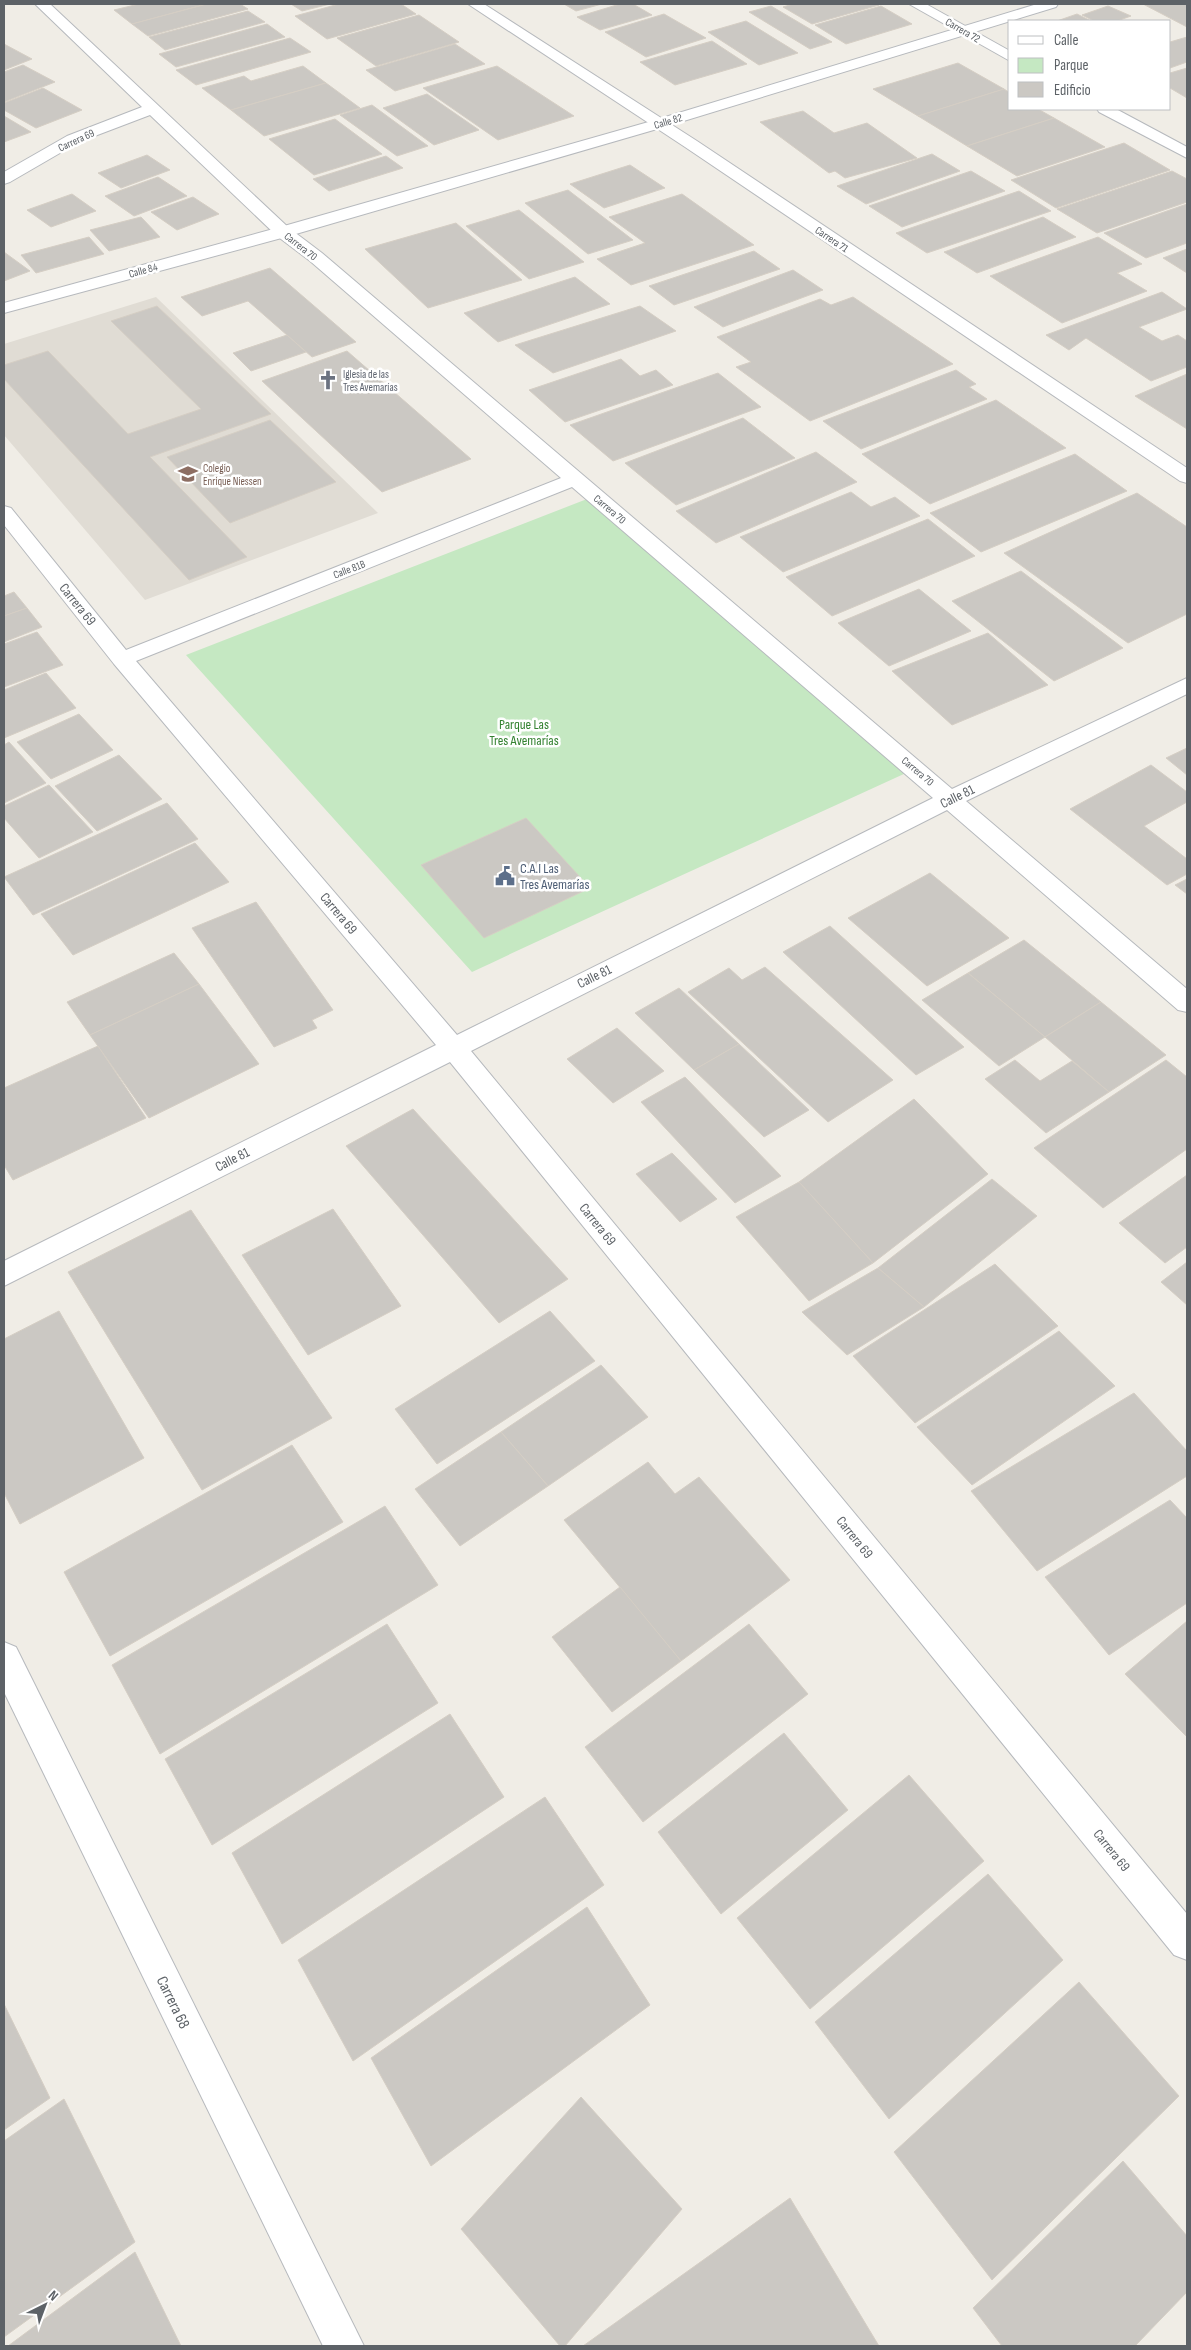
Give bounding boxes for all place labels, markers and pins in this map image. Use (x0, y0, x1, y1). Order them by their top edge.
place label: Iglesia de las Tres Avemarías (343, 368, 398, 394)
church icon: Iglesia de las Tres Avemarías (317, 369, 339, 391)
place label: Colegio Enrique Niessen (203, 462, 262, 488)
school or university icon: Colegio Enrique Niessen (177, 463, 199, 485)
place label: C.A.I Las Tres Avemarías (520, 860, 590, 893)
public building icon: C.A.I Las Tres Avemarías (494, 865, 516, 887)

